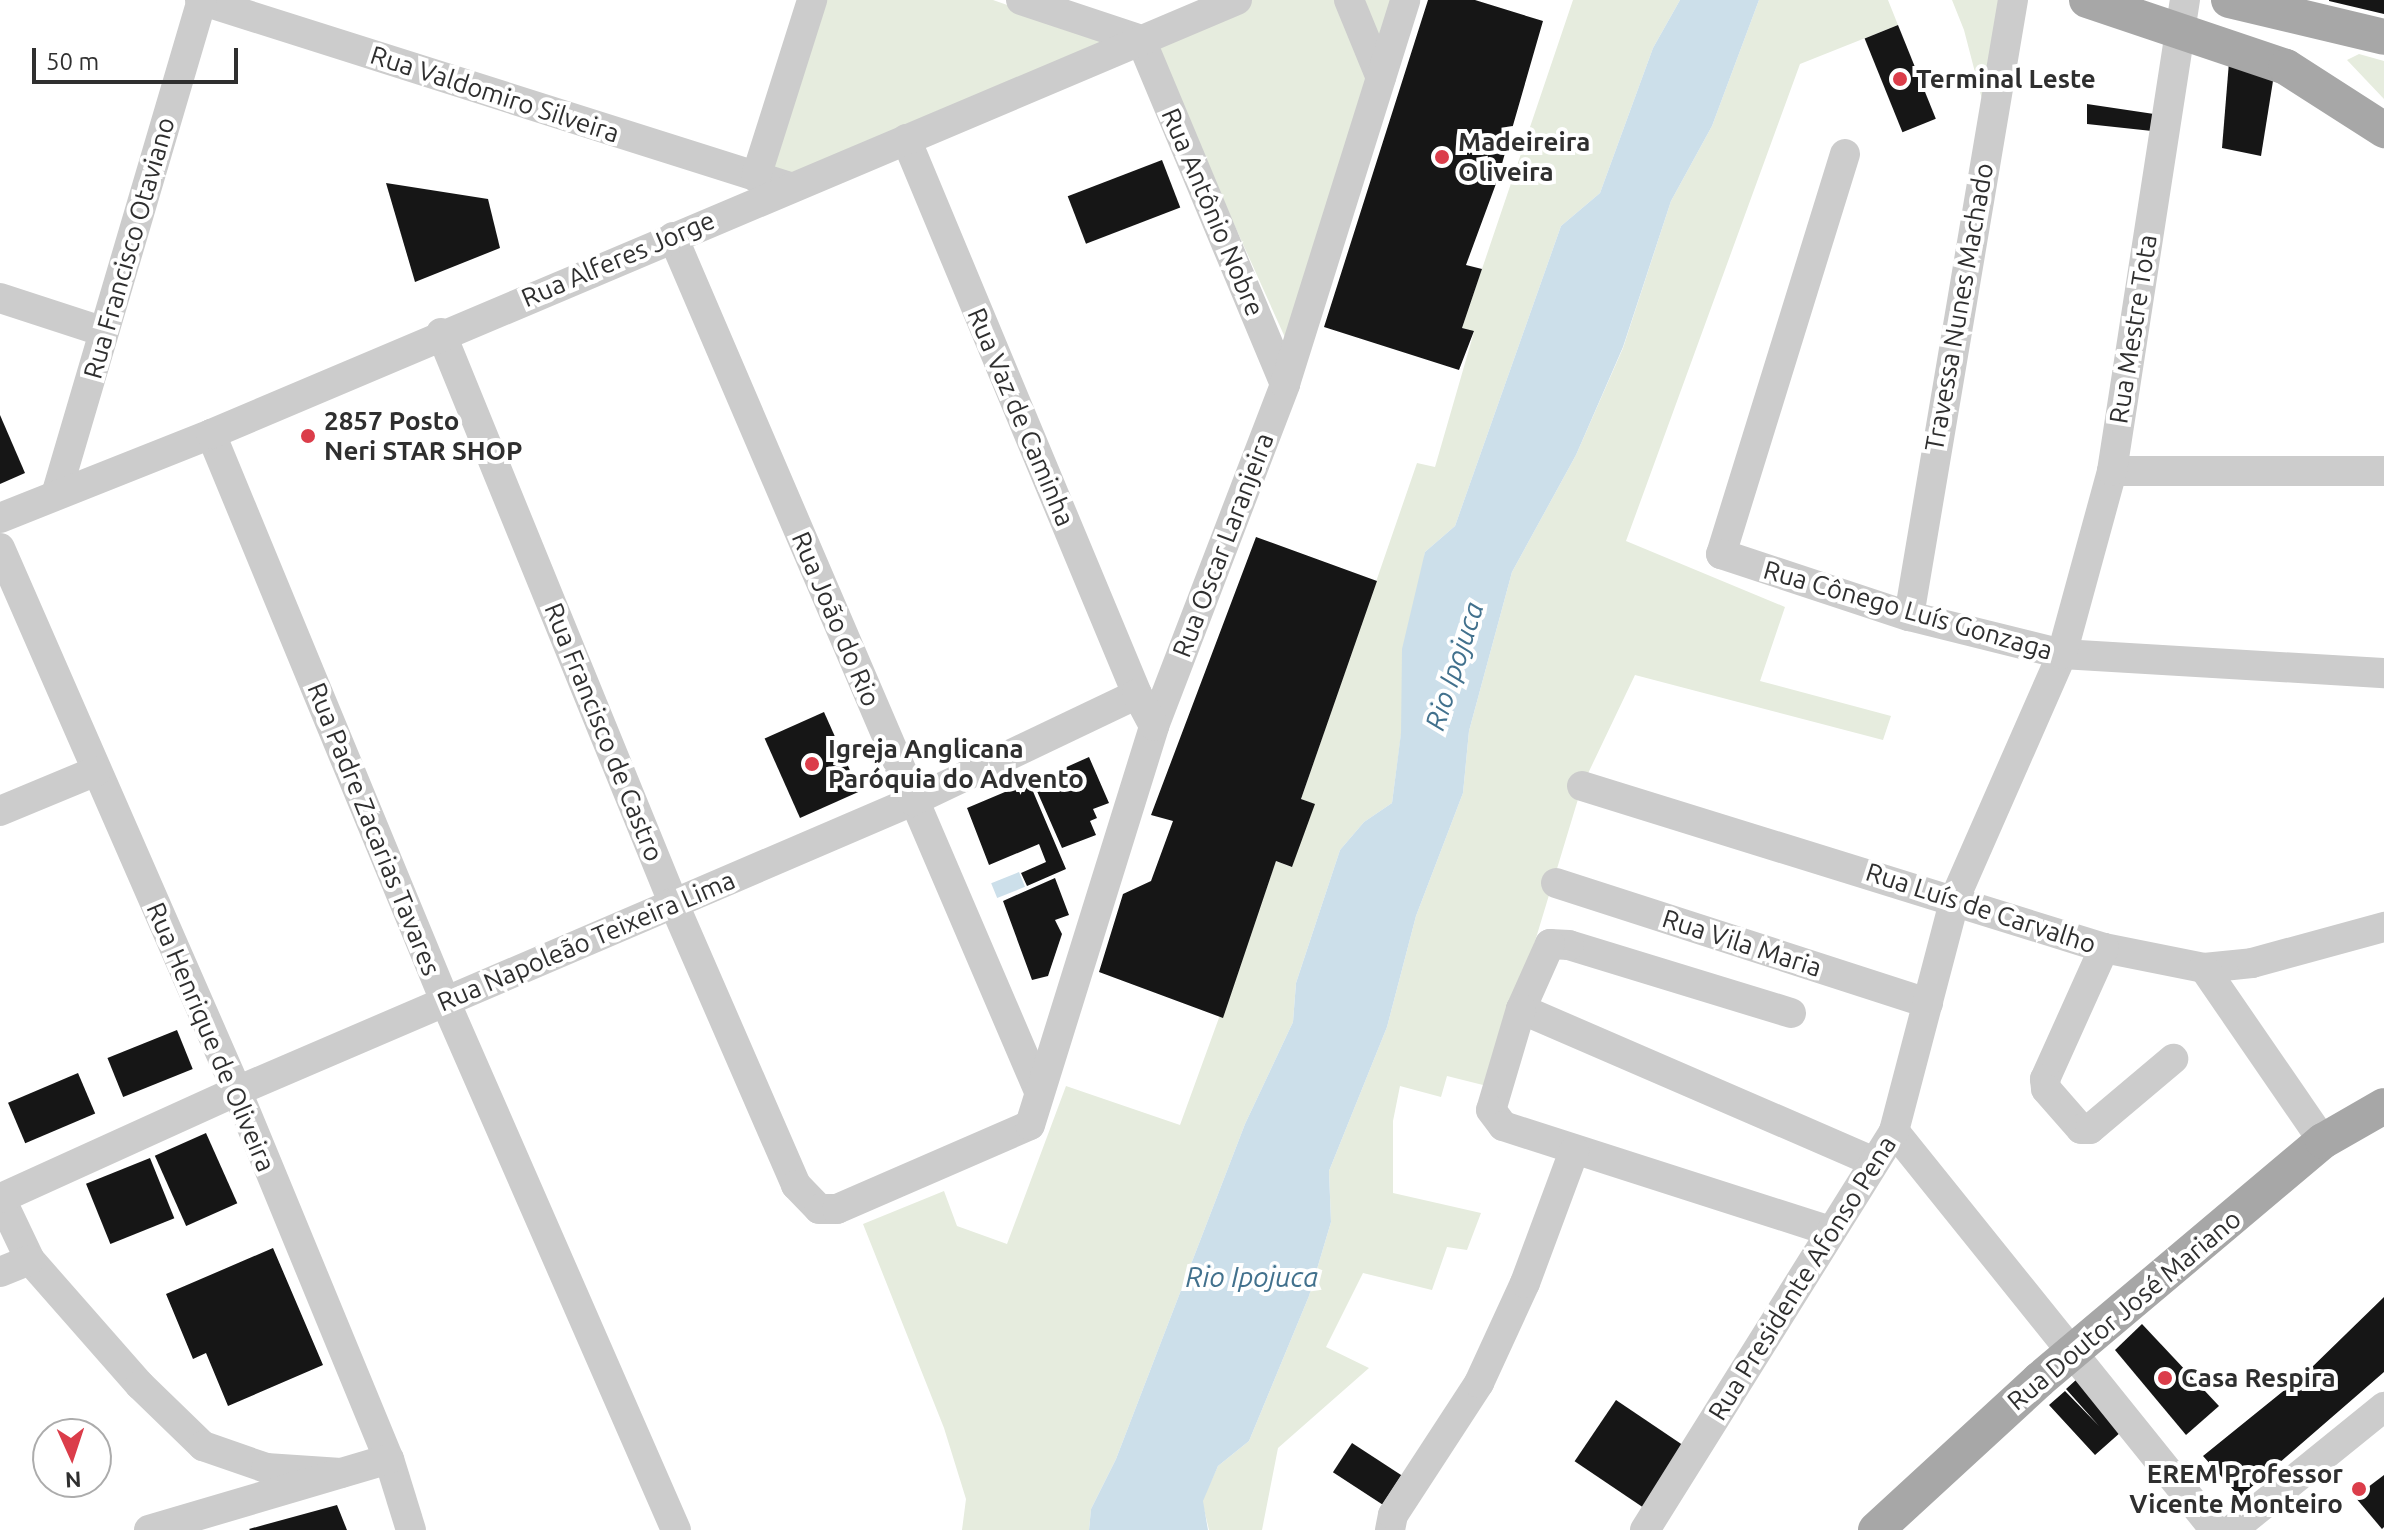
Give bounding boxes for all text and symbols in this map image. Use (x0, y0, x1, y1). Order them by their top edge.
scale bar (36, 32, 242, 82)
street label: Rua Valdomiro Silveira (367, 39, 623, 149)
text: 50 m (46, 48, 99, 75)
place label: Terminal Leste (1916, 63, 2096, 95)
marker: Terminal Leste (1891, 70, 1909, 88)
street label: Rua Antônio Nobre (1155, 103, 1271, 321)
street label: Rua Francisco Otaviano (77, 114, 181, 382)
place label: Madeireira Oliveira (1458, 126, 1590, 188)
marker: Madeireira Oliveira (1433, 148, 1451, 166)
street label: Travessa Nunes Machado (1918, 160, 2000, 454)
street label: Rua Alferes Jorge (517, 204, 719, 314)
street label: Rua Mestre Tota (2103, 232, 2163, 426)
street label: Rua Vaz de Caminha (961, 303, 1081, 531)
place label: 2857 Posto Neri STAR SHOP (324, 405, 522, 466)
marker: 2857 Posto Neri STAR SHOP (299, 427, 317, 445)
street label: Rua Oscar Laranjeira (1166, 428, 1280, 662)
street label: Rua João do Rio (785, 527, 887, 711)
street label: Rua Cônego Luís Gonzaga (1760, 554, 2056, 666)
street label: Rua Francisco de Castro (538, 598, 670, 866)
water label: Rio Ipojuca (1417, 598, 1491, 734)
street label: Rua Padre Zacarias Tavares (301, 678, 447, 980)
place label: Igreja Anglicana Paróquia do Advento (828, 733, 1084, 794)
marker: Igreja Anglicana Paróquia do Advento (803, 755, 821, 773)
street label: Rua Luís de Carvalho (1862, 856, 2100, 960)
street label: Rua Napoleão Teixeira Lima (433, 864, 739, 1018)
street label: Rua Henrique de Oliveira (140, 898, 282, 1176)
street label: Rua Vila Maria (1658, 903, 1826, 983)
street label: Rua Presidente Afonso Pena (1701, 1130, 1903, 1426)
street label: Rua Doutor José Mariano (2001, 1203, 2247, 1417)
water label: Rio Ipojuca (1186, 1260, 1318, 1294)
place label: Casa Respira (2181, 1362, 2336, 1394)
marker: Casa Respira (2156, 1369, 2174, 1387)
north arrow (32, 1418, 112, 1498)
place label: EREM Professor Vicente Monteiro (2129, 1458, 2343, 1520)
text: N (64, 1468, 82, 1493)
marker: EREM Professor Vicente Monteiro (2350, 1480, 2368, 1498)

